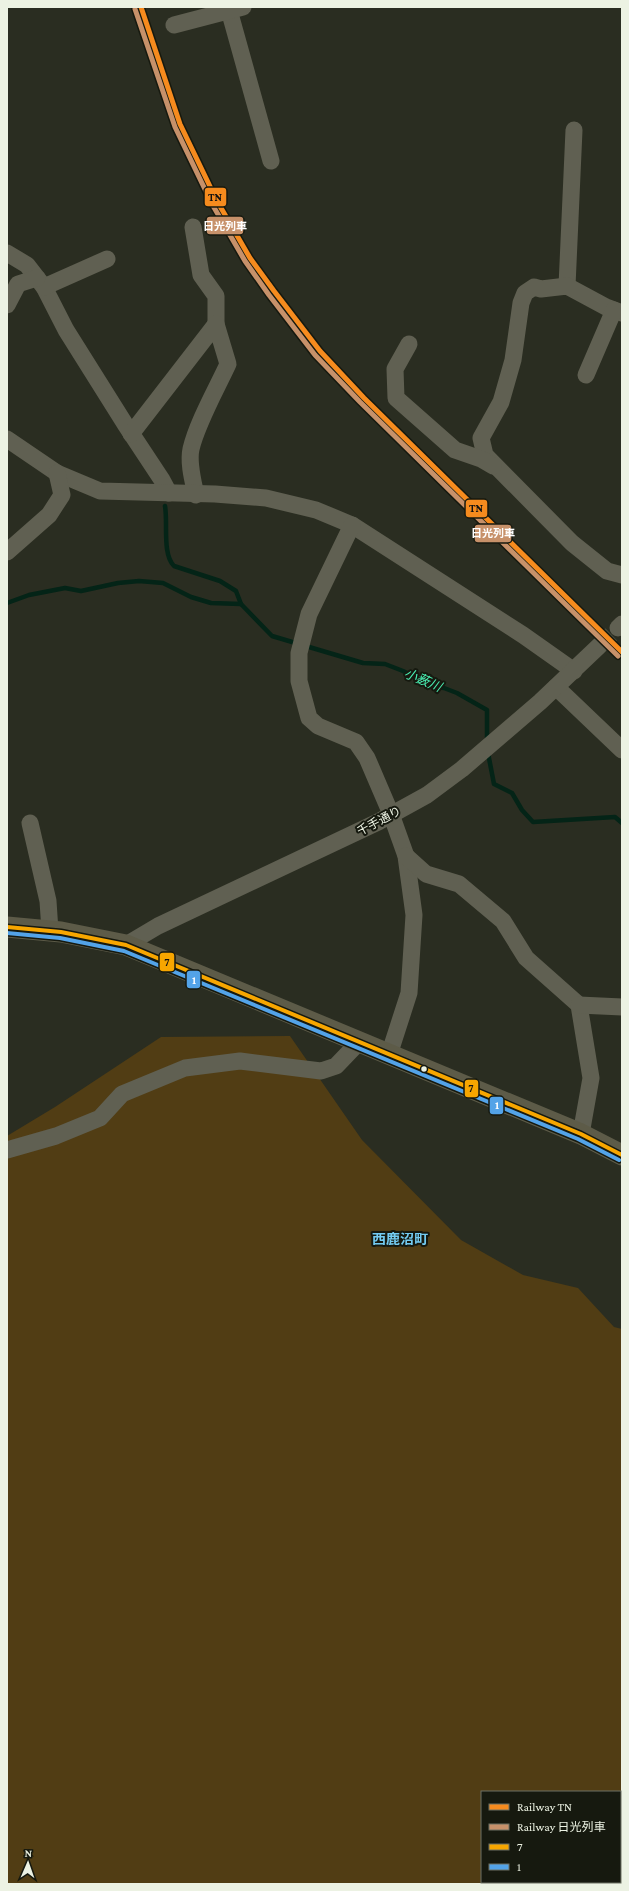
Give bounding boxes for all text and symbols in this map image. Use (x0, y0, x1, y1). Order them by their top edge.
line badge: TN (204, 187, 227, 207)
text: TN (208, 191, 223, 203)
line badge: 日光列車 (206, 216, 244, 235)
text: 日光列車 (203, 220, 247, 232)
line badge: TN (465, 499, 488, 518)
text: TN (469, 502, 484, 514)
line badge: 日光列車 (474, 524, 512, 543)
text: 日光列車 (471, 527, 515, 539)
water label: 小薮川 (402, 665, 446, 695)
street label: 千手通り (355, 804, 403, 838)
line badge: 7 (159, 952, 175, 972)
text: 7 (164, 956, 170, 968)
line badge: 1 (186, 970, 201, 989)
text: 1 (192, 974, 196, 986)
unlabelled marker (419, 1064, 429, 1074)
line badge: 7 (464, 1079, 479, 1098)
text: 7 (468, 1082, 474, 1094)
line badge: 1 (489, 1096, 504, 1115)
text: 1 (495, 1099, 499, 1111)
district label: 西鹿沼町 (372, 1231, 428, 1247)
legend (481, 1791, 621, 1883)
text: Railway TN (517, 1800, 572, 1814)
text: Railway 日光列車 (517, 1820, 605, 1834)
text: 7 (517, 1840, 523, 1854)
north arrow (8, 1843, 48, 1883)
text: N (24, 1847, 33, 1859)
text: 1 (517, 1860, 521, 1874)

